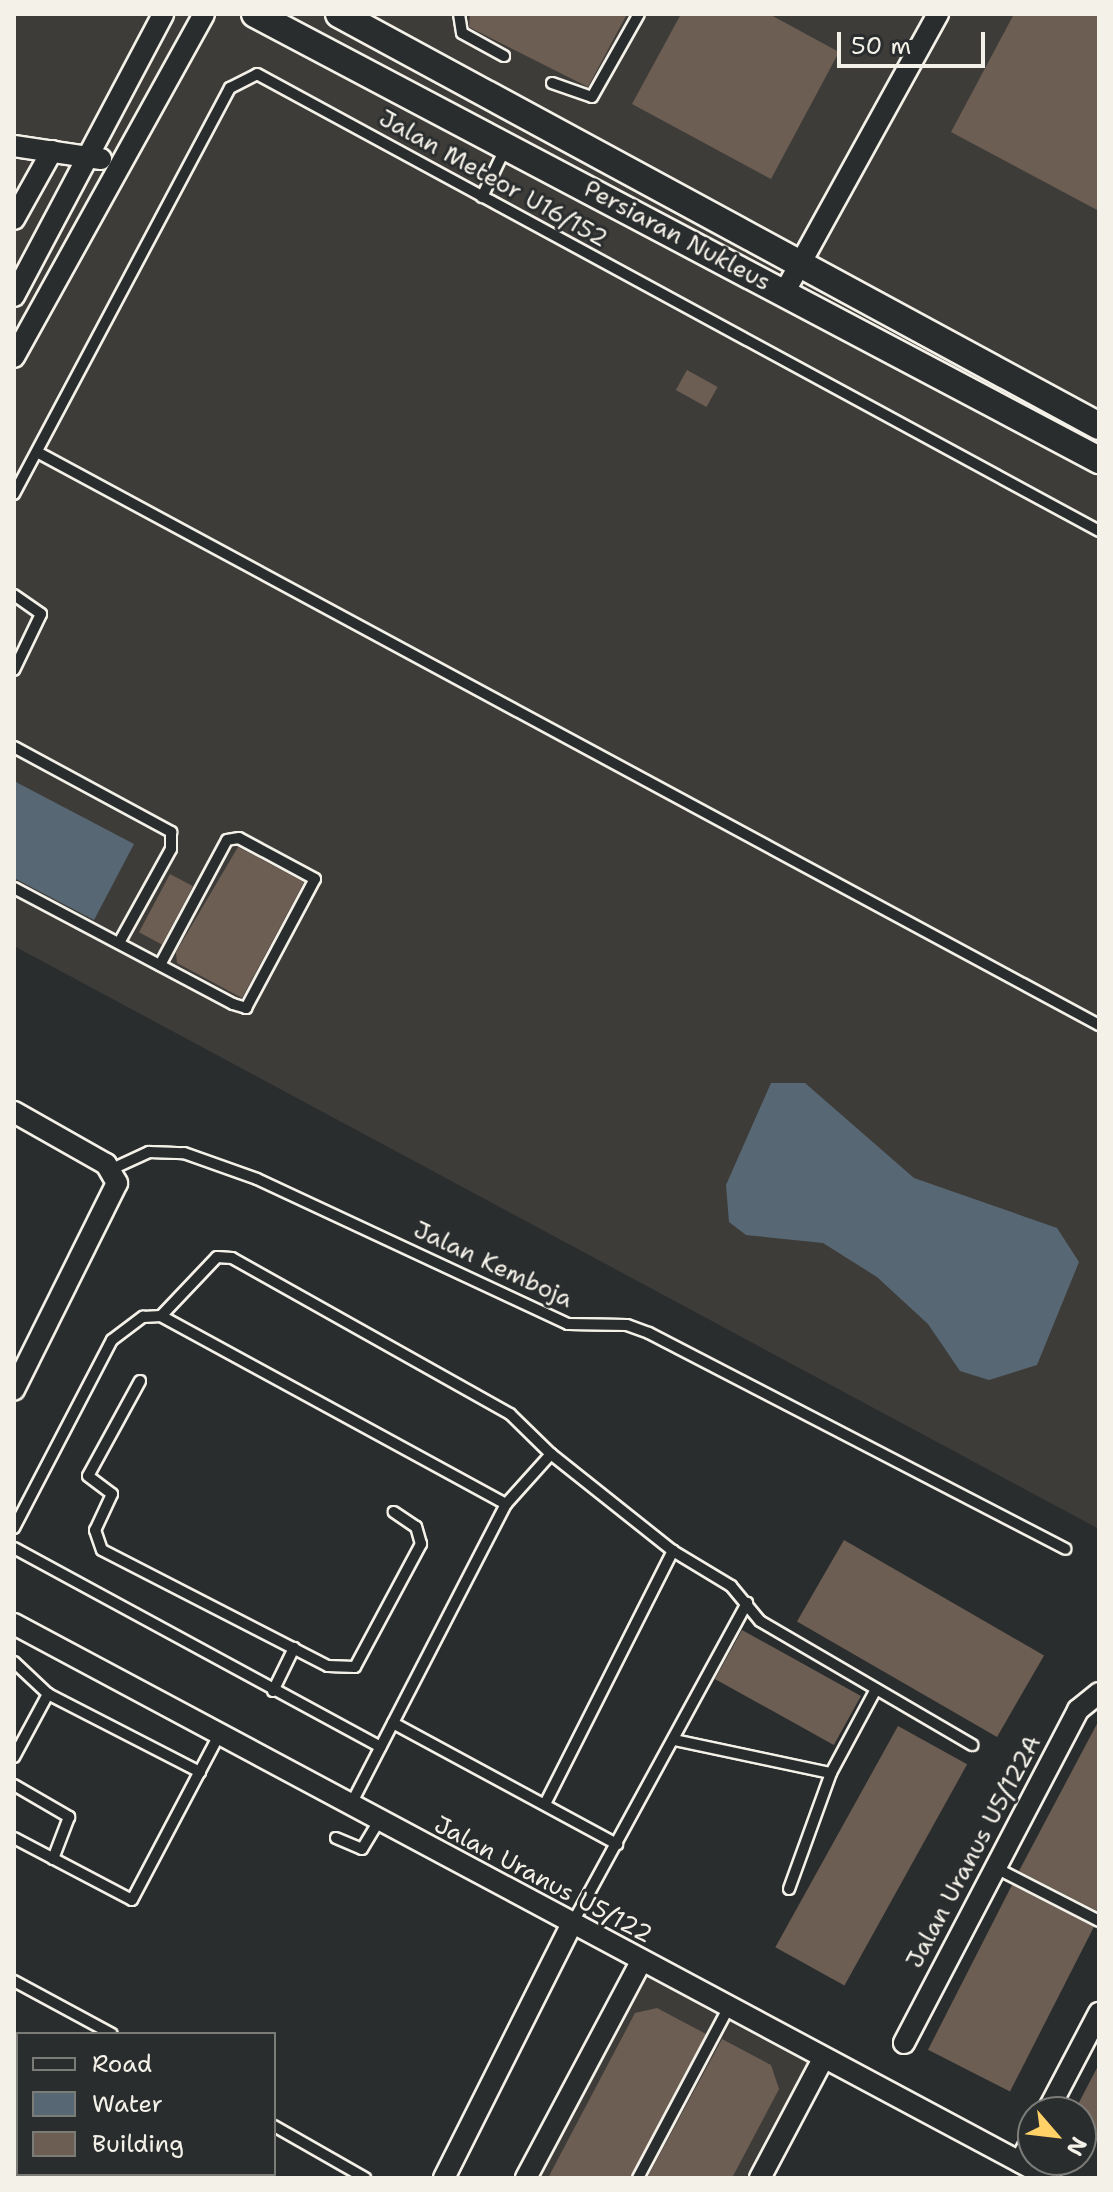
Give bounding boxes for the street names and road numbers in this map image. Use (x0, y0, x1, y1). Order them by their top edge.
street label: Jalan Meteor U16/152 (374, 104, 612, 254)
street label: Persiaran Nukleus (579, 175, 775, 297)
street label: Jalan Kemboja (409, 1216, 577, 1314)
street label: Jalan Uranus U5/122A (900, 1731, 1048, 1973)
street label: Jalan Uranus U5/122 (429, 1810, 657, 1950)

